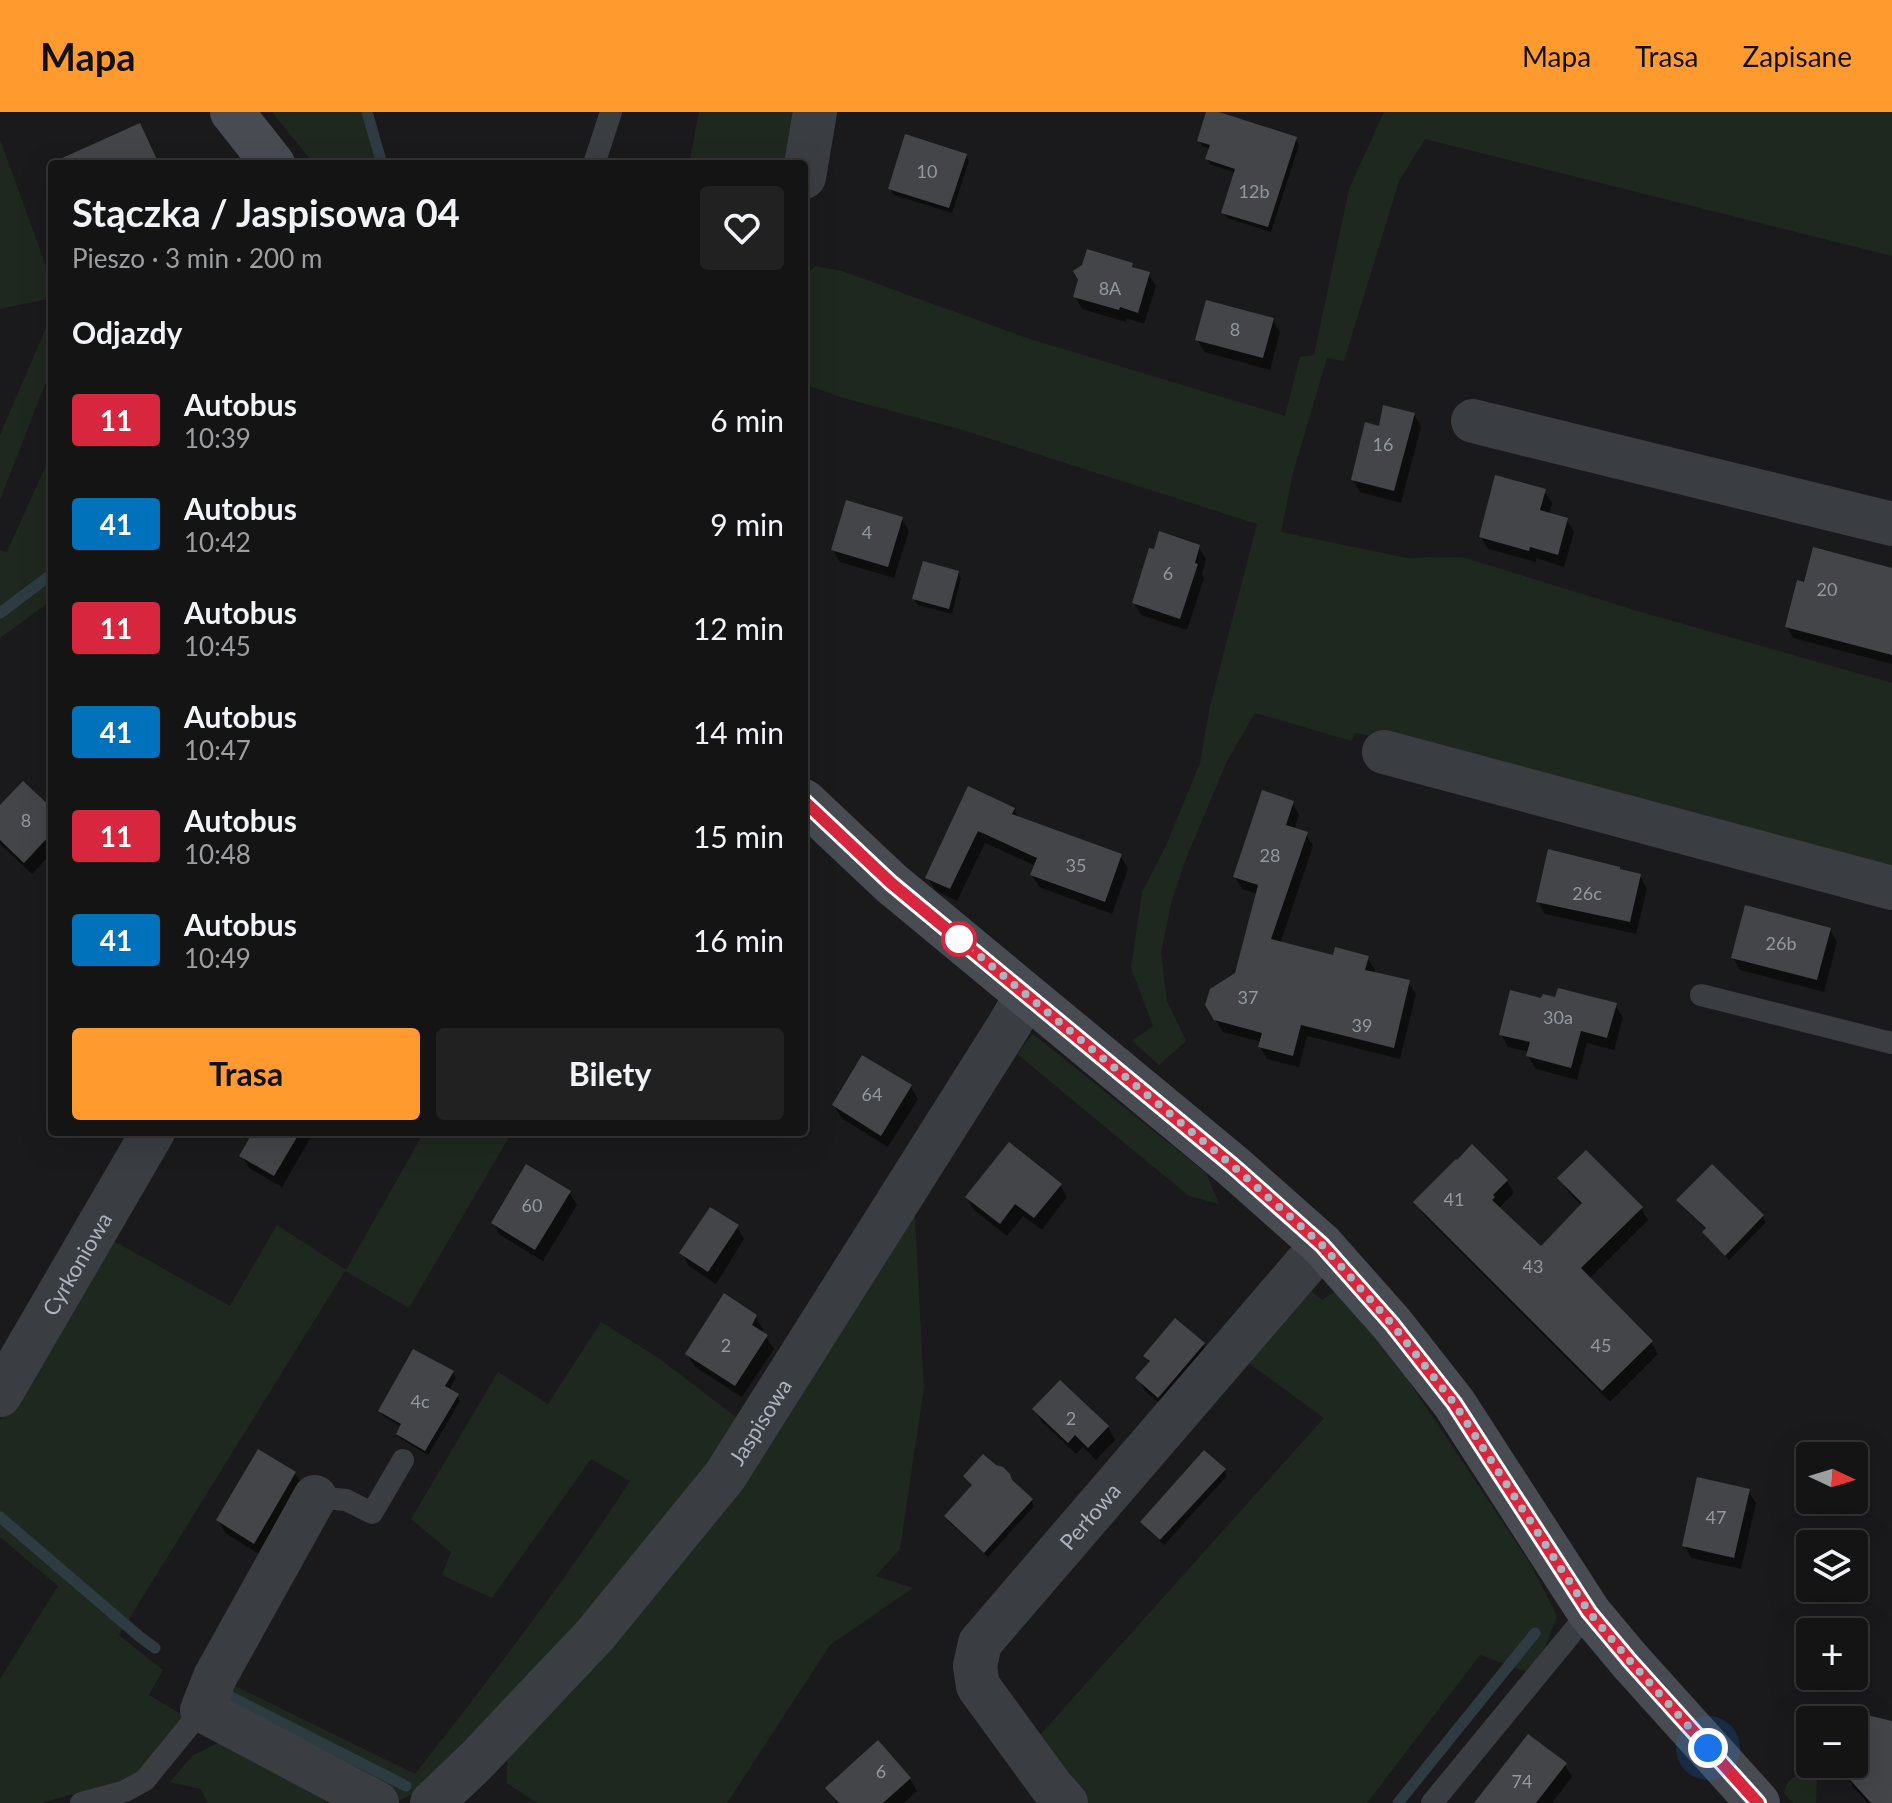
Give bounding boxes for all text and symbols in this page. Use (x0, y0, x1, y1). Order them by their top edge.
text: Mapa (40, 33, 136, 79)
text: Mapa (1522, 39, 1591, 73)
text: Trasa (1635, 39, 1698, 73)
text: Zapisane (1742, 39, 1852, 73)
house number: 10 (917, 160, 937, 182)
house number: 12b (1239, 180, 1269, 202)
button: heart (700, 186, 784, 270)
text: Stączka / Jaspisowa 04 (72, 189, 460, 235)
text: Pieszo · 3 min · 200 m (72, 242, 322, 274)
house number: 8A (1099, 277, 1122, 299)
text: Odjazdy (72, 314, 182, 350)
house number: 8 (1230, 318, 1240, 340)
text: Autobus (184, 386, 297, 422)
text: 6 min (710, 402, 784, 438)
text: 11 (100, 403, 132, 437)
text: 10:39 (184, 422, 251, 454)
house number: 16 (1373, 433, 1393, 455)
text: Autobus (184, 490, 297, 526)
text: 9 min (710, 506, 784, 542)
text: 41 (100, 507, 132, 541)
house number: 4 (862, 521, 872, 543)
text: 10:42 (184, 526, 251, 558)
house number: 6 (1163, 562, 1173, 584)
house number: 20 (1817, 578, 1837, 600)
text: Autobus (184, 594, 297, 630)
text: 12 min (693, 610, 784, 646)
text: 11 (100, 611, 132, 645)
text: 10:45 (184, 630, 251, 662)
text: Autobus (184, 698, 297, 734)
text: 14 min (693, 714, 784, 750)
text: 41 (100, 715, 132, 749)
text: 10:47 (184, 734, 251, 766)
text: Autobus (184, 802, 297, 838)
house number: 8 (21, 809, 31, 831)
text: 15 min (693, 818, 784, 854)
text: 11 (100, 819, 132, 853)
text: 10:48 (184, 838, 251, 870)
house number: 28 (1260, 844, 1280, 866)
house number: 35 (1066, 854, 1086, 876)
house number: 26c (1572, 882, 1602, 904)
text: Autobus (184, 906, 297, 942)
text: 16 min (693, 922, 784, 958)
unlabelled marker (942, 922, 976, 956)
text: 41 (100, 923, 132, 957)
house number: 26b (1766, 932, 1796, 954)
text: 10:49 (184, 942, 251, 974)
house number: 37 (1238, 986, 1258, 1008)
house number: 30a (1543, 1006, 1573, 1028)
house number: 39 (1352, 1014, 1372, 1036)
button: Trasa (72, 1028, 420, 1120)
button: Bilety (436, 1028, 784, 1120)
house number: 64 (862, 1083, 882, 1105)
house number: 41 (1444, 1188, 1464, 1210)
house number: 60 (522, 1194, 542, 1216)
street label: Cyrkoniowa (36, 1207, 117, 1320)
house number: 43 (1523, 1255, 1543, 1277)
house number: 2 (721, 1334, 731, 1356)
house number: 45 (1591, 1334, 1611, 1356)
street label: Jaspisowa (722, 1373, 797, 1470)
house number: 4c (410, 1390, 430, 1412)
house number: 2 (1066, 1407, 1076, 1429)
north arrow (1796, 1442, 1868, 1514)
map controls (1796, 1442, 1868, 1778)
street label: Perłowa (1053, 1477, 1125, 1555)
house number: 47 (1706, 1506, 1726, 1528)
button: layers (1796, 1530, 1868, 1602)
button: + (1796, 1618, 1868, 1690)
button: − (1796, 1706, 1868, 1778)
your location (1688, 1728, 1728, 1768)
house number: 6 (876, 1760, 886, 1782)
house number: 74 (1512, 1770, 1532, 1792)

